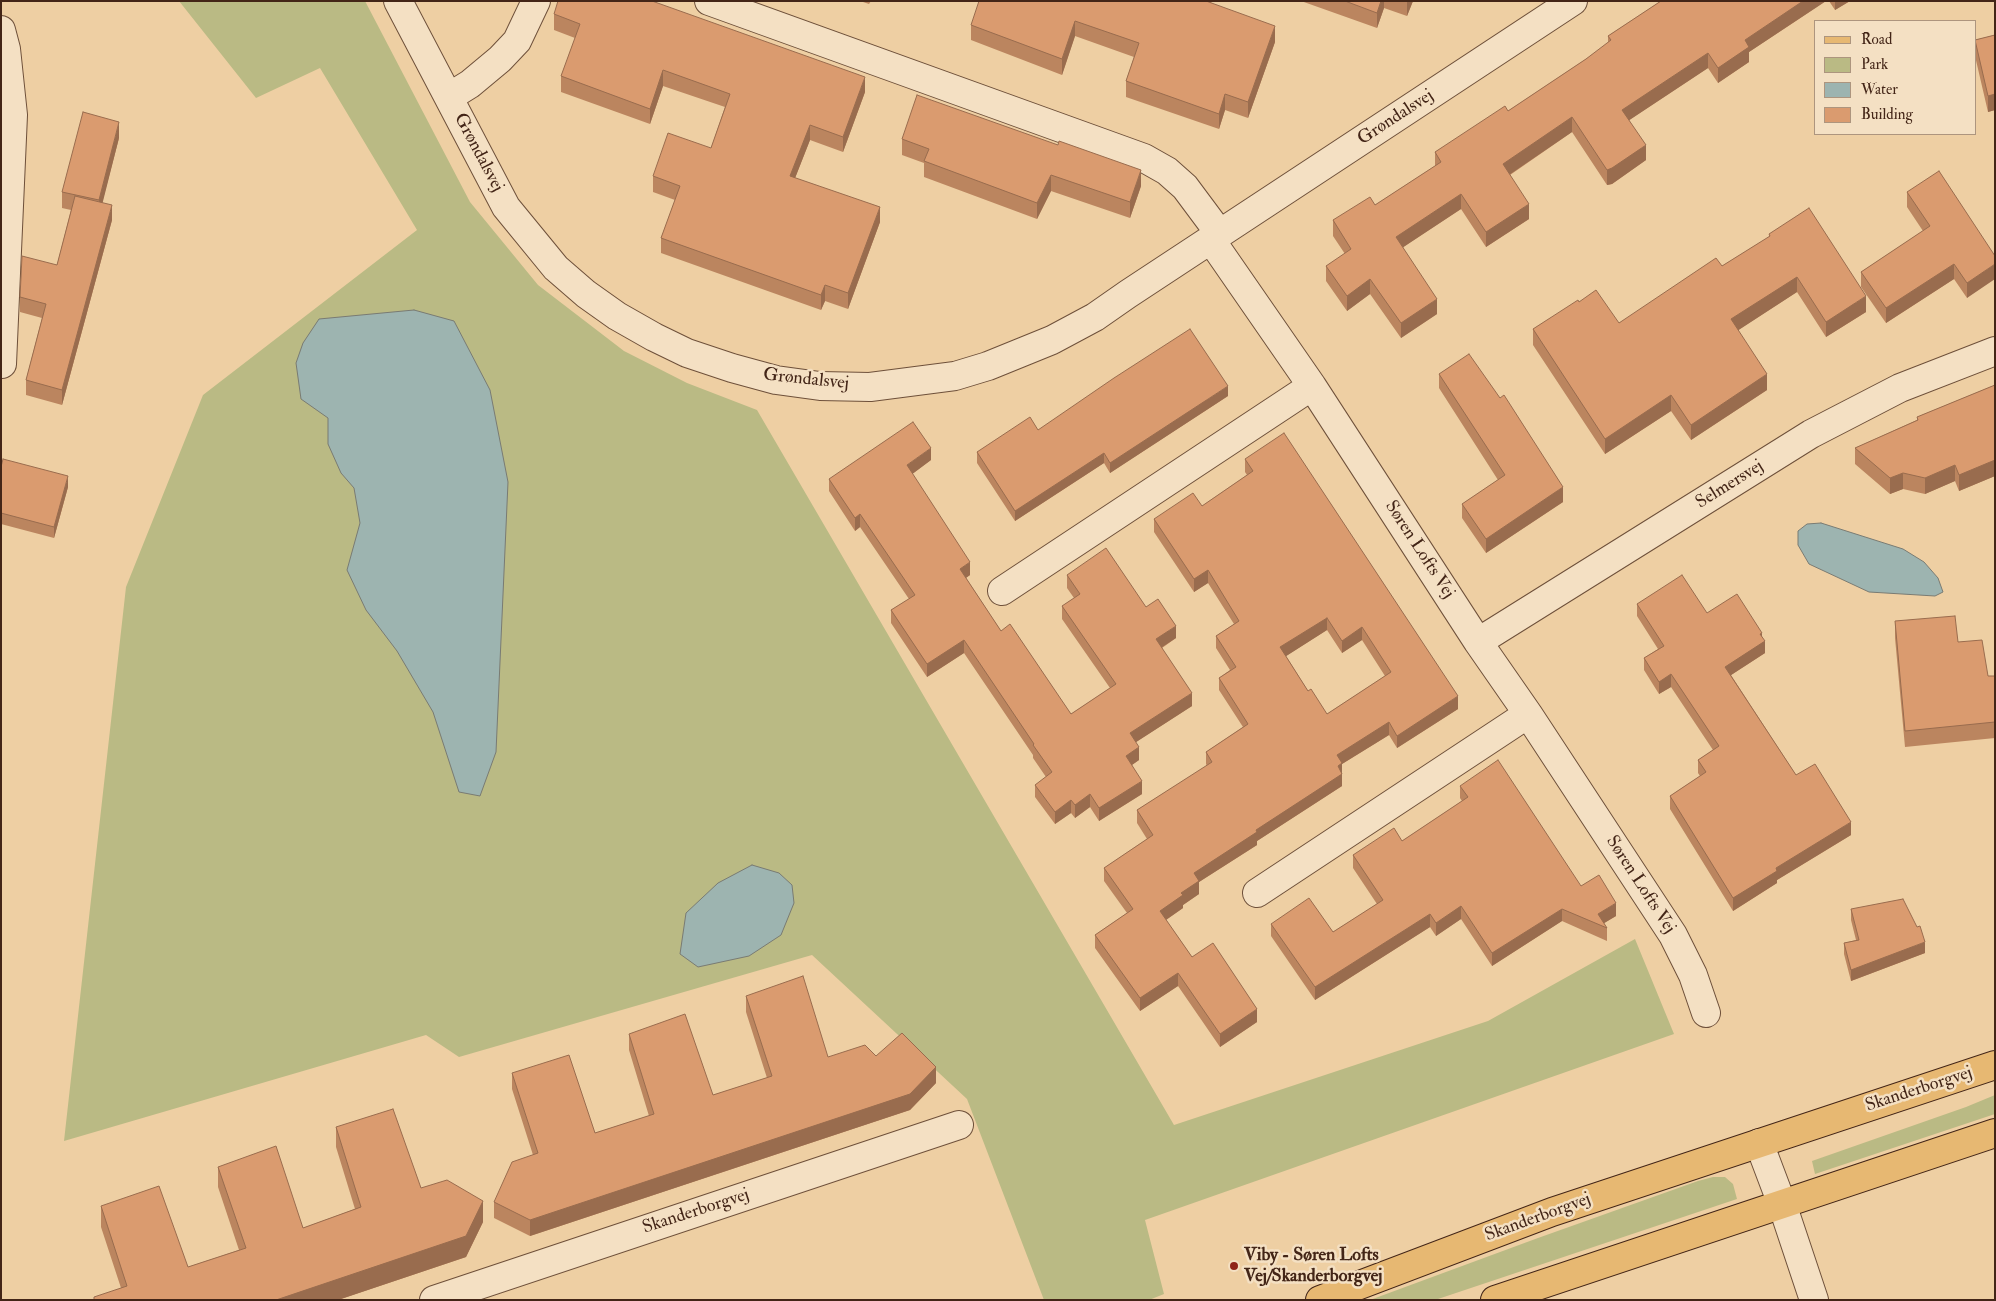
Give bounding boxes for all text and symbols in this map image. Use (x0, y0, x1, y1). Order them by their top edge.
legend (1814, 20, 1976, 135)
text: Road (1861, 30, 1892, 49)
text: Park (1861, 55, 1888, 74)
text: Water (1861, 80, 1898, 99)
street label: Grøndalsvej (1354, 86, 1438, 150)
text: Building (1861, 105, 1913, 124)
street label: Grøndalsvej (448, 110, 508, 196)
street label: Grøndalsvej (762, 365, 850, 395)
street label: Selmersvej (1692, 456, 1768, 514)
street label: Søren Lofts Vej (1379, 497, 1459, 603)
street label: Søren Lofts Vej (1600, 832, 1680, 938)
street label: Skanderborgvej (1863, 1063, 1975, 1117)
street label: Skanderborgvej (640, 1185, 752, 1239)
street label: Skanderborgvej (1482, 1189, 1594, 1247)
place label: Viby - Søren Lofts Vej/Skanderborgvej (1244, 1245, 1382, 1288)
marker: Viby - Søren Lofts Vej/Skanderborgvej (1228, 1260, 1240, 1272)

